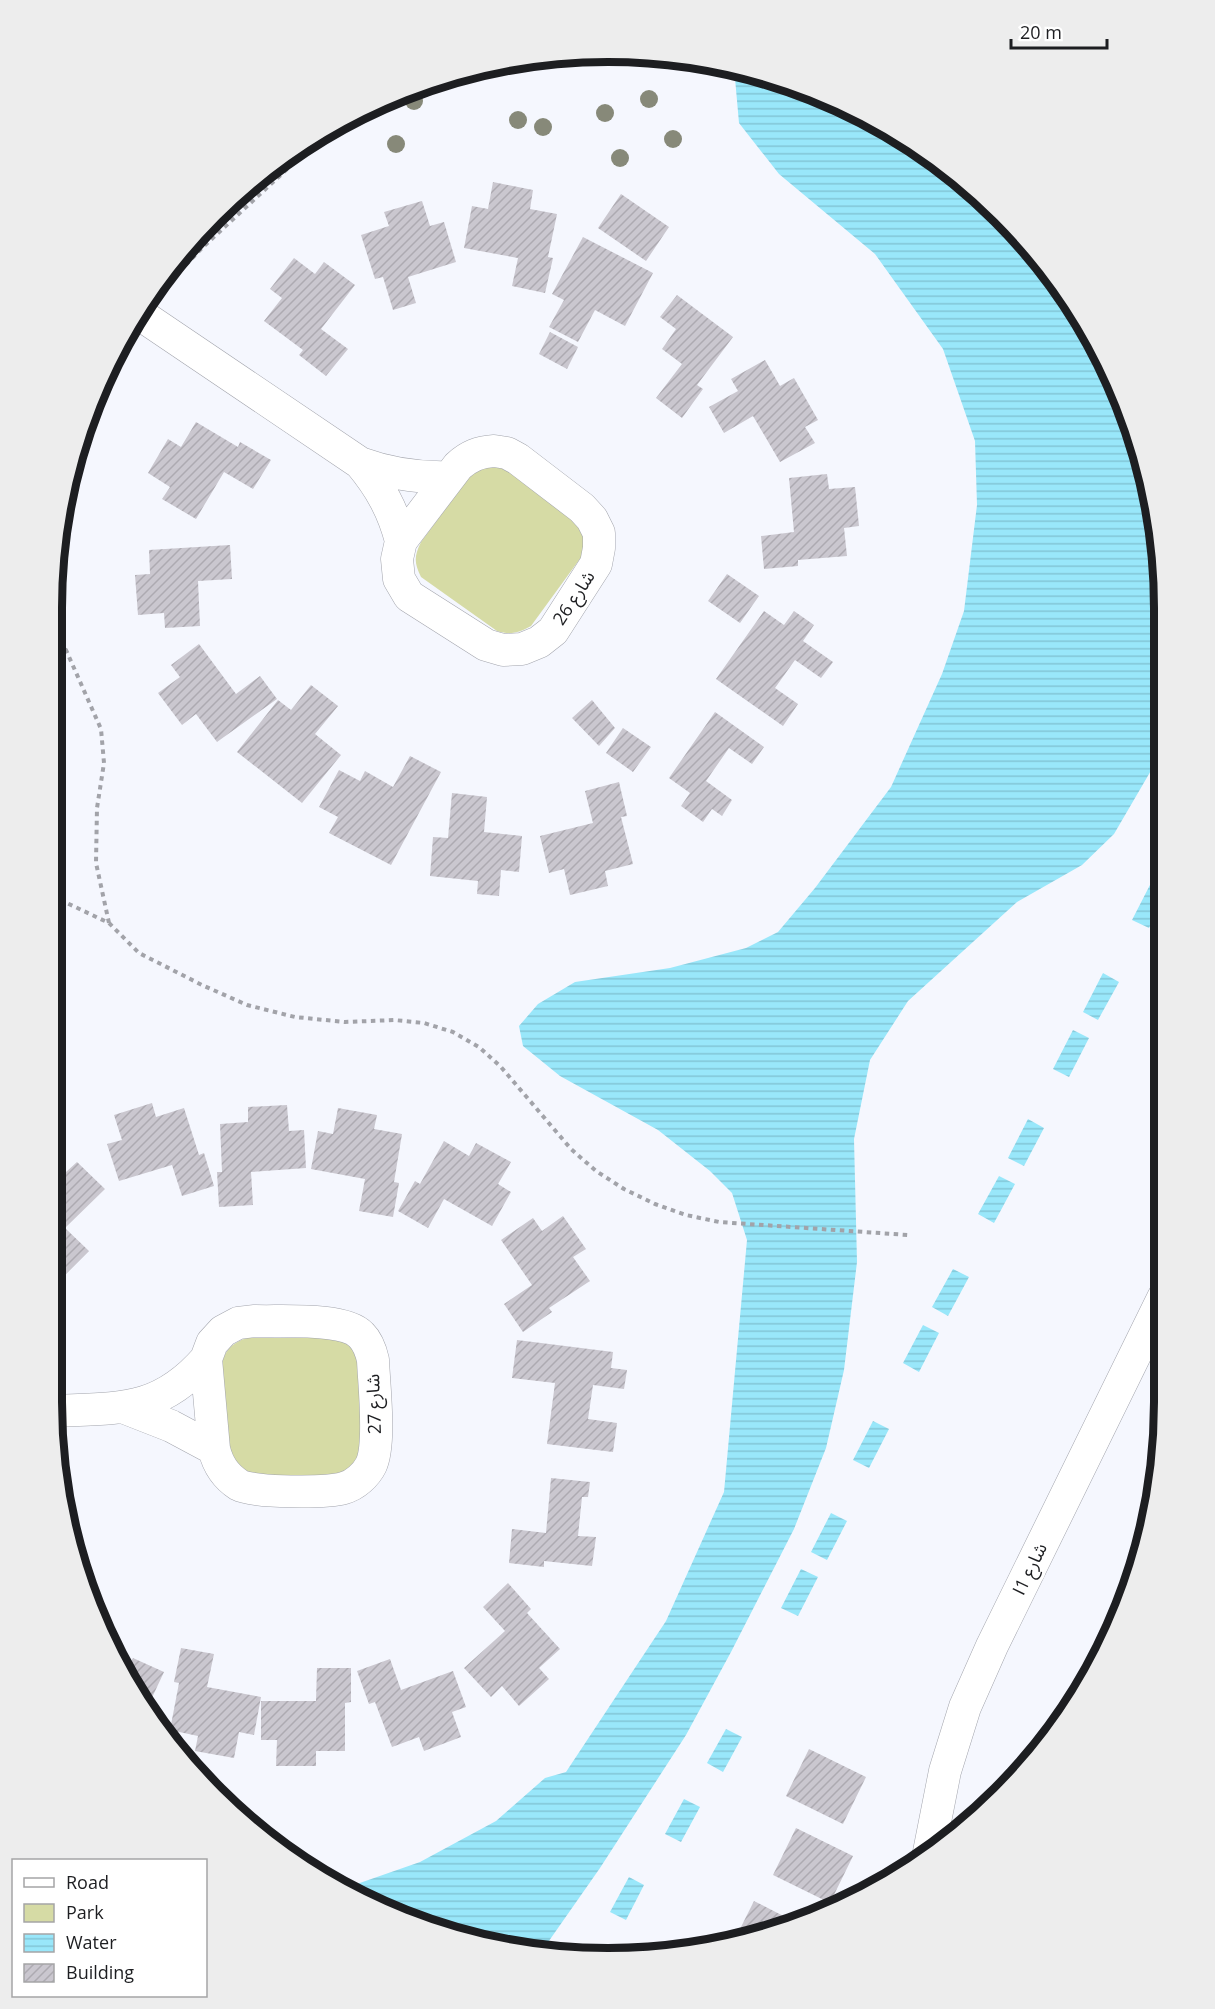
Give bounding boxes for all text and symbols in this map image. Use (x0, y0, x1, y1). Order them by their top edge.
scale bar (1011, 12, 1107, 50)
text: 20 m (1020, 20, 1062, 44)
street label: شارع 26 (547, 566, 602, 631)
street label: شارع 27 (360, 1373, 389, 1435)
street label: I1 شارع (1006, 1539, 1055, 1600)
legend (12, 1859, 207, 1997)
text: Road (66, 1870, 109, 1894)
text: Park (66, 1900, 104, 1924)
text: Water (66, 1930, 117, 1954)
text: Building (66, 1960, 134, 1984)

